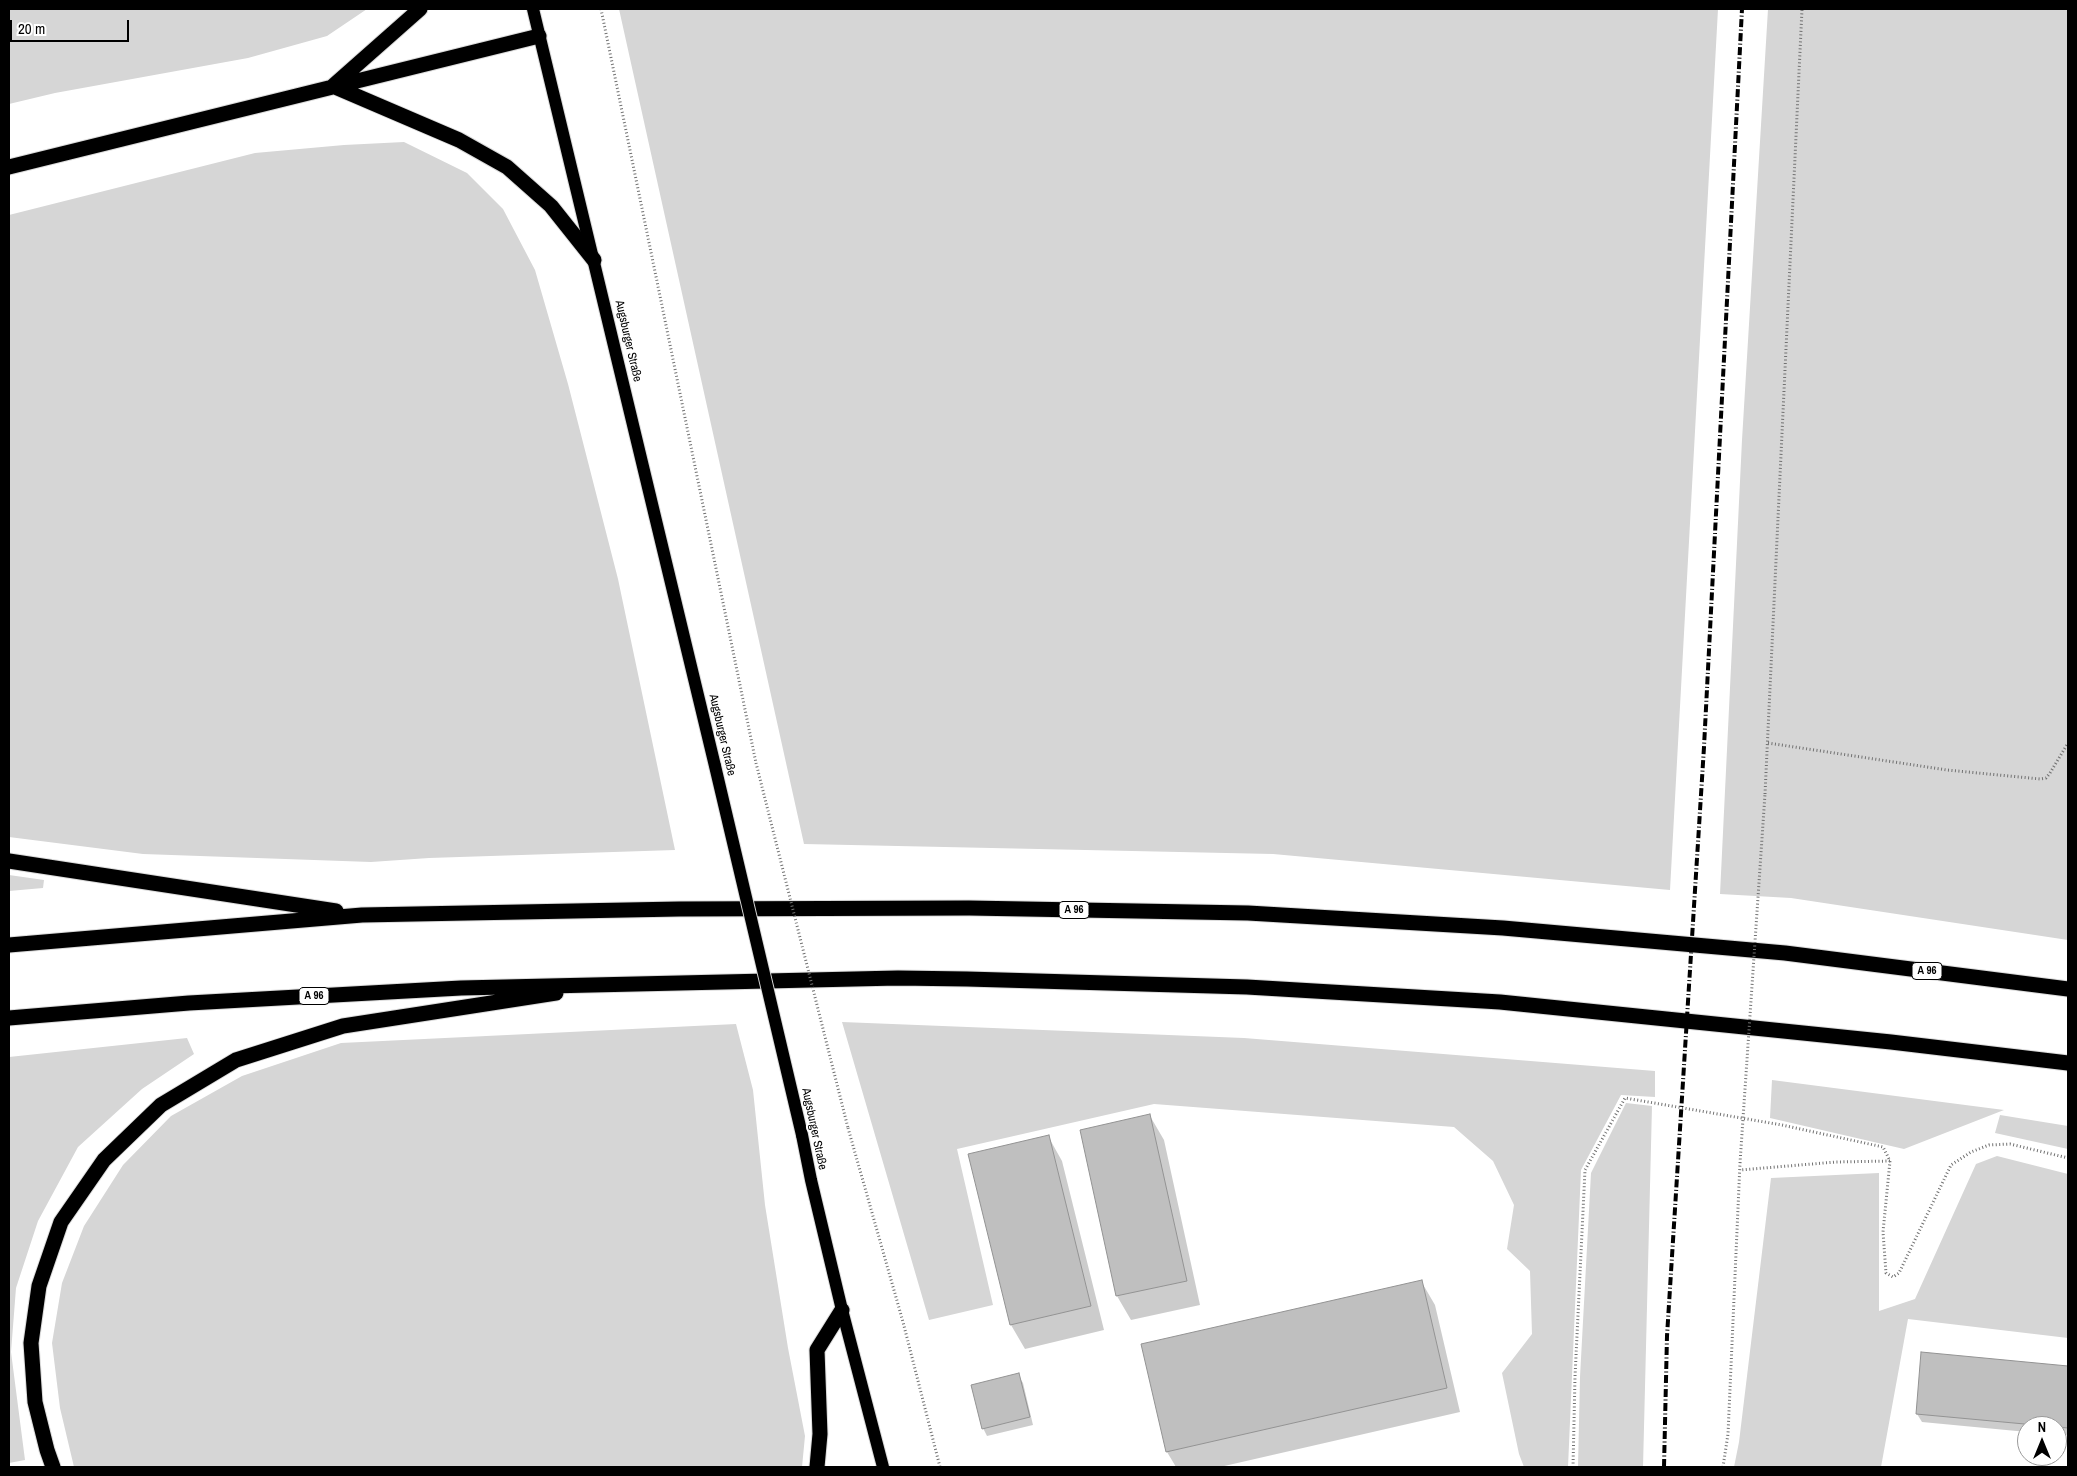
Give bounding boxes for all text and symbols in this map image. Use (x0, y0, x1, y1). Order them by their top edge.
scale bar (12, 10, 131, 42)
text: 20 m (18, 18, 45, 39)
street label: Augsburger Straße (612, 299, 644, 383)
street label: Augsburger Straße (706, 693, 738, 777)
road number: A 96 (1059, 902, 1089, 918)
road number: A 96 (1912, 962, 1942, 979)
road number: A 96 (299, 988, 329, 1004)
street label: Augsburger Straße (798, 1087, 830, 1171)
north arrow (2017, 1416, 2067, 1466)
text: N (2038, 1418, 2046, 1436)

